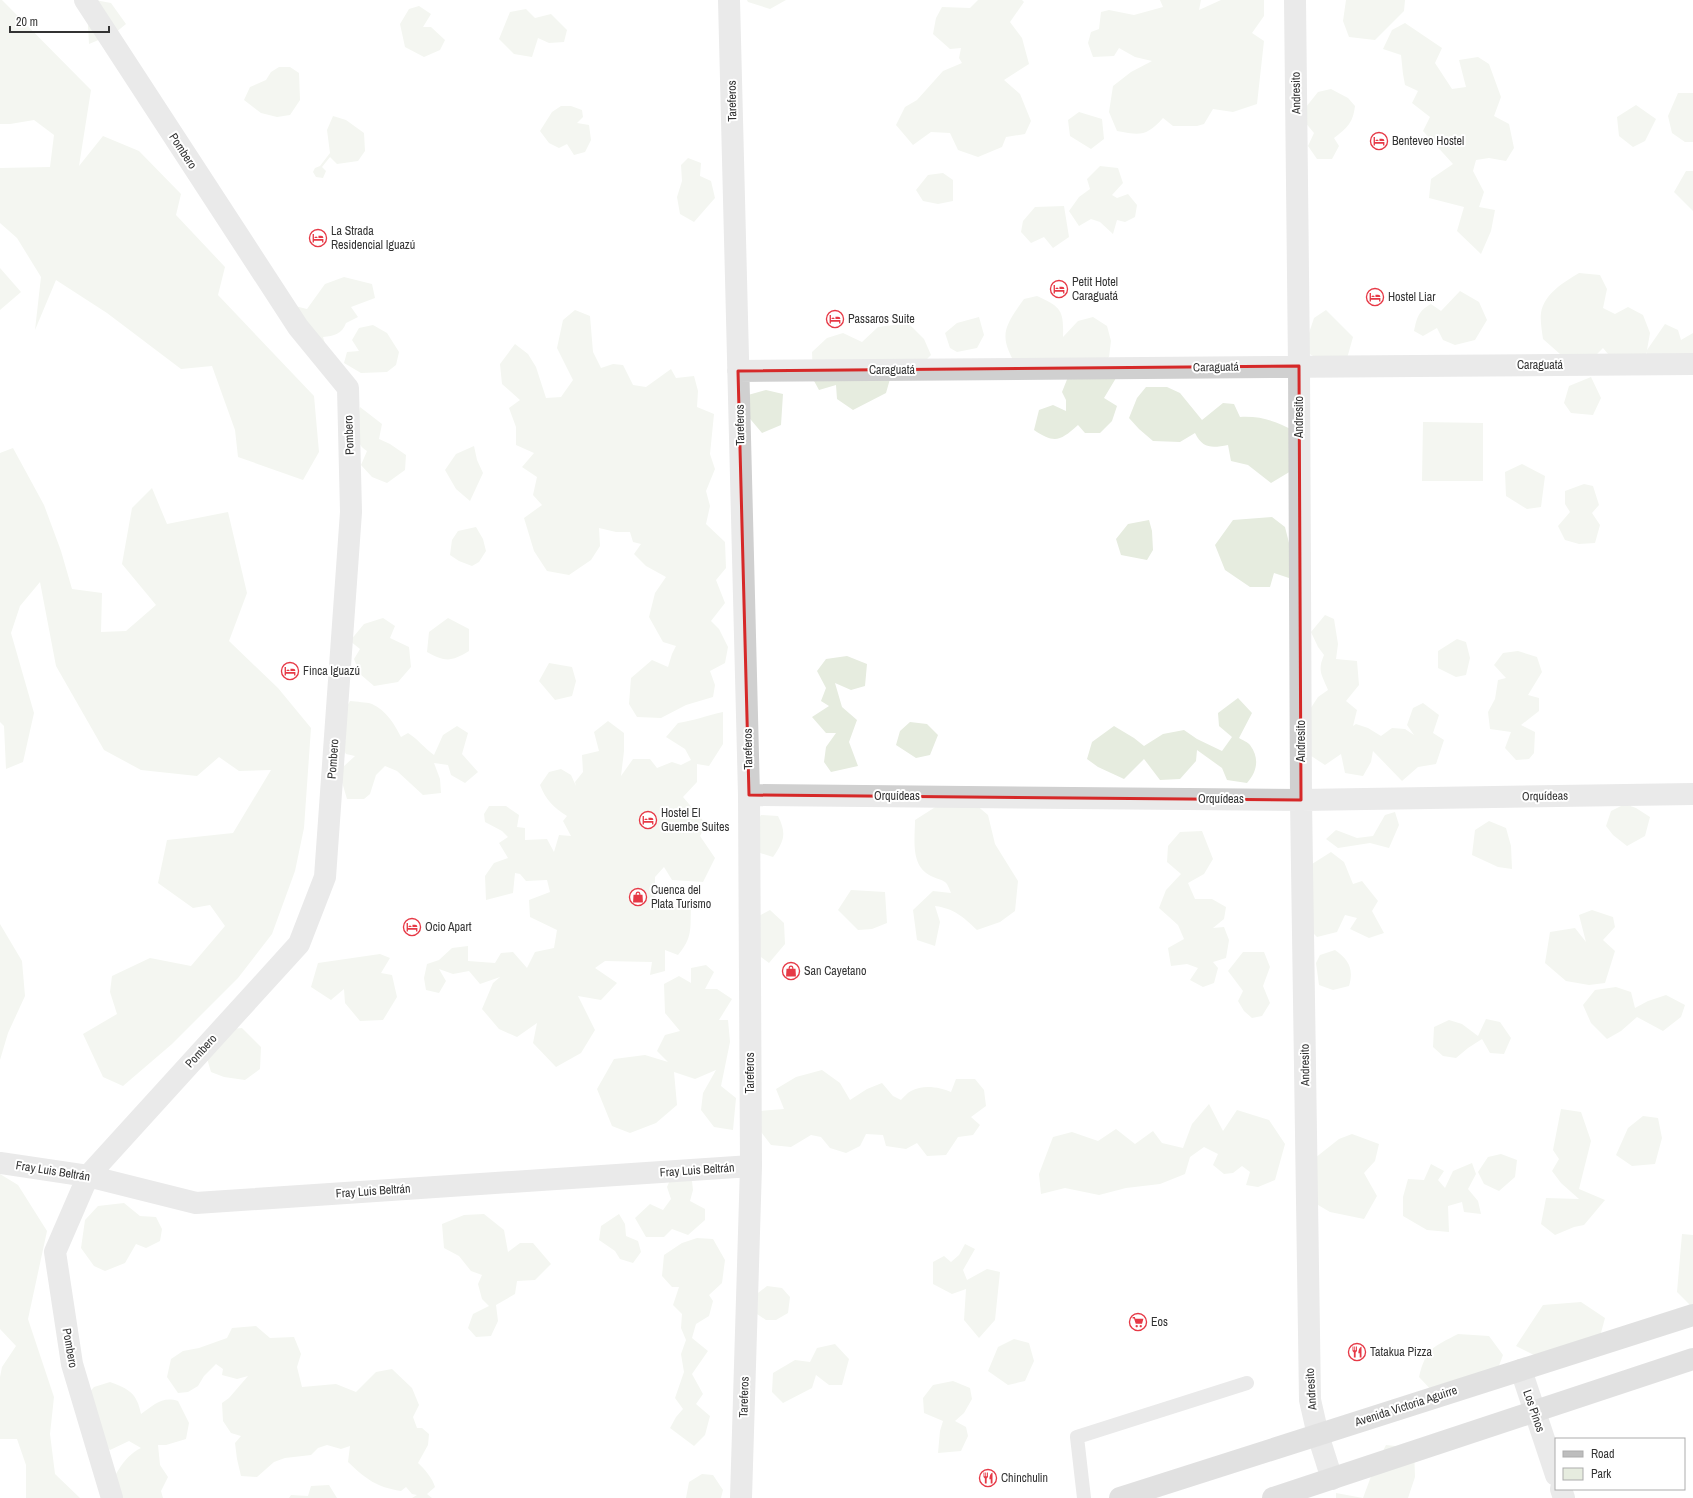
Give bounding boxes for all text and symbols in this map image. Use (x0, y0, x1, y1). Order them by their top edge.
scale bar (10, 8, 109, 34)
text: 20 m (16, 14, 38, 30)
street label: Andresito (1288, 72, 1304, 115)
street label: Tareferos (724, 80, 740, 122)
street label: Pombero (165, 130, 201, 172)
hotel icon: Benteveo Hostel (1369, 131, 1389, 151)
place label: Benteveo Hostel (1392, 133, 1464, 149)
place label: La Strada Residencial Iguazú (331, 223, 415, 253)
hotel icon: La Strada Residencial Iguazú (308, 228, 328, 248)
place label: Petit Hotel Caraguatá (1072, 274, 1118, 304)
hotel icon: Petit Hotel Caraguatá (1049, 279, 1069, 299)
hotel icon: Hostel Liar (1365, 287, 1385, 307)
place label: Hostel Liar (1388, 289, 1436, 305)
hotel icon: Passaros Suite (825, 309, 845, 329)
place label: Passaros Suite (848, 311, 915, 327)
street label: Caraguatá (1517, 357, 1563, 373)
street label: Caraguatá (1193, 359, 1240, 375)
street label: Caraguatá (869, 362, 915, 378)
street label: Andresito (1291, 396, 1307, 439)
street label: Tareferos (732, 404, 748, 446)
street label: Pombero (340, 415, 358, 455)
hotel icon: Finca Iguazú (280, 661, 300, 681)
place label: Finca Iguazú (303, 663, 360, 679)
street label: Andresito (1293, 720, 1309, 763)
street label: Tareferos (740, 728, 756, 770)
street label: Pombero (324, 739, 342, 779)
street label: Orquídeas (874, 788, 920, 804)
street label: Orquídeas (1522, 788, 1568, 804)
street label: Orquídeas (1198, 791, 1244, 807)
place label: Hostel El Guembe Suites (661, 805, 729, 835)
hotel icon: Hostel El Guembe Suites (638, 810, 658, 830)
place label: Cuenca del Plata Turismo (651, 882, 711, 912)
shop icon: Cuenca del Plata Turismo (628, 887, 648, 907)
hotel icon: Ocio Apart (402, 917, 422, 937)
place label: Ocio Apart (425, 919, 472, 935)
shop icon: San Cayetano (781, 961, 801, 981)
place label: San Cayetano (804, 963, 866, 979)
street label: Pombero (182, 1031, 220, 1071)
street label: Andresito (1297, 1044, 1313, 1087)
street label: Tareferos (742, 1052, 758, 1094)
street label: Fray Luis Beltrán (15, 1157, 91, 1185)
street label: Fray Luis Beltrán (659, 1159, 735, 1181)
street label: Fray Luis Beltrán (335, 1180, 411, 1202)
supermarket icon: Eos (1128, 1312, 1148, 1332)
place label: Eos (1151, 1314, 1168, 1330)
street label: Pombero (59, 1327, 81, 1369)
restaurant icon: Tatakua Pizza (1347, 1342, 1367, 1362)
place label: Tatakua Pizza (1370, 1344, 1433, 1360)
street label: Andresito (1302, 1367, 1321, 1412)
street label: Tareferos (735, 1376, 753, 1418)
street label: Avenida Victoria Aguirre (1352, 1382, 1459, 1430)
street label: Los Pinos (1519, 1388, 1549, 1434)
legend (1555, 1438, 1685, 1490)
text: Road (1591, 1446, 1615, 1462)
text: Park (1591, 1466, 1611, 1482)
restaurant icon: Chinchulin (978, 1468, 998, 1488)
place label: Chinchulin (1001, 1470, 1048, 1486)

